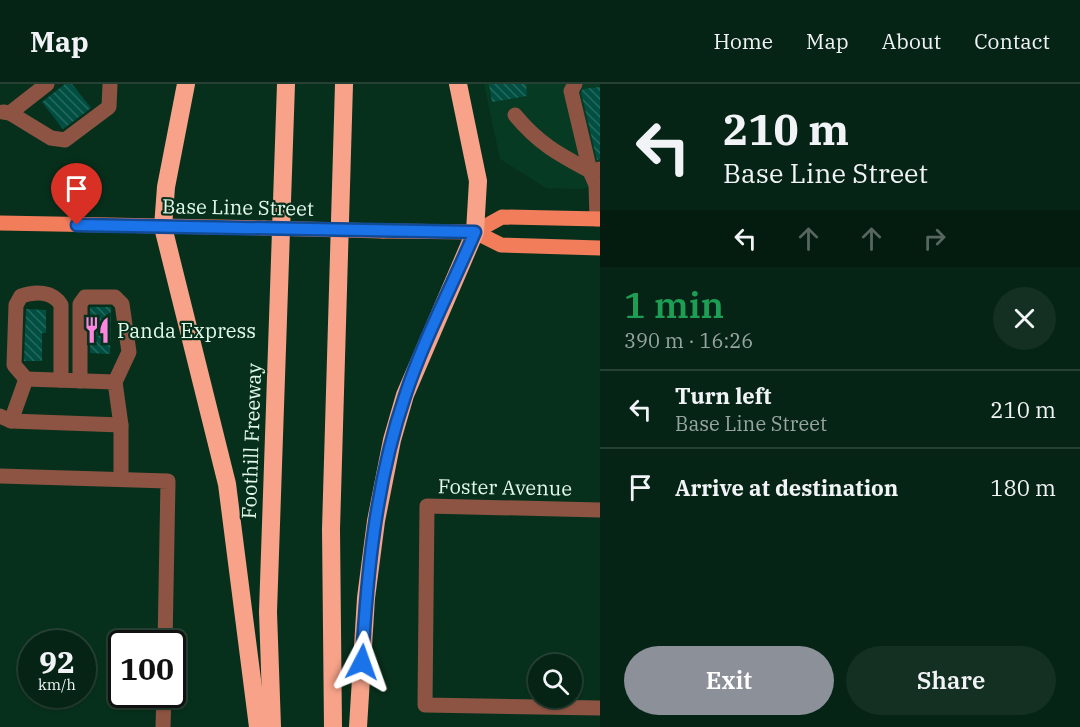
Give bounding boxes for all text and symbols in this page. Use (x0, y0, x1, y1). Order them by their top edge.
text: Map (30, 23, 89, 60)
text: Home (713, 27, 773, 55)
text: Map (806, 27, 849, 55)
text: About (882, 27, 941, 55)
text: Contact (974, 27, 1050, 55)
text: 210 m (723, 102, 849, 157)
icon: left (624, 108, 702, 186)
text: Base Line Street (723, 155, 928, 190)
pin (51, 163, 102, 225)
icon: arrive (60, 172, 93, 205)
street label: Base Line Street (162, 192, 314, 222)
icon: left (729, 222, 762, 255)
icon: ahead (792, 222, 825, 255)
icon: ahead (855, 222, 888, 255)
icon: right (918, 222, 951, 255)
text: 1 min (624, 281, 724, 328)
button: close (993, 287, 1056, 350)
restaurant icon: Panda Express (82, 315, 112, 345)
place label: Panda Express (117, 317, 256, 344)
text: 390 m · 16:26 (624, 327, 753, 354)
street label: Foothill Freeway (235, 362, 267, 519)
text: Turn left (675, 381, 771, 410)
icon: left (624, 393, 657, 426)
text: 210 m (990, 395, 1056, 424)
text: Base Line Street (675, 410, 827, 437)
icon: arrive (624, 471, 657, 504)
street label: Foster Avenue (438, 472, 572, 502)
text: Arrive at destination (675, 473, 898, 502)
text: 180 m (990, 473, 1056, 502)
speed limit sign: 100 (108, 630, 186, 708)
position arrow (330, 630, 394, 694)
text: 92 (39, 642, 75, 681)
button: Exit (624, 646, 834, 715)
button: Share (846, 646, 1056, 715)
map controls (528, 654, 582, 708)
button: search (528, 654, 582, 708)
text: km/h (38, 675, 76, 694)

